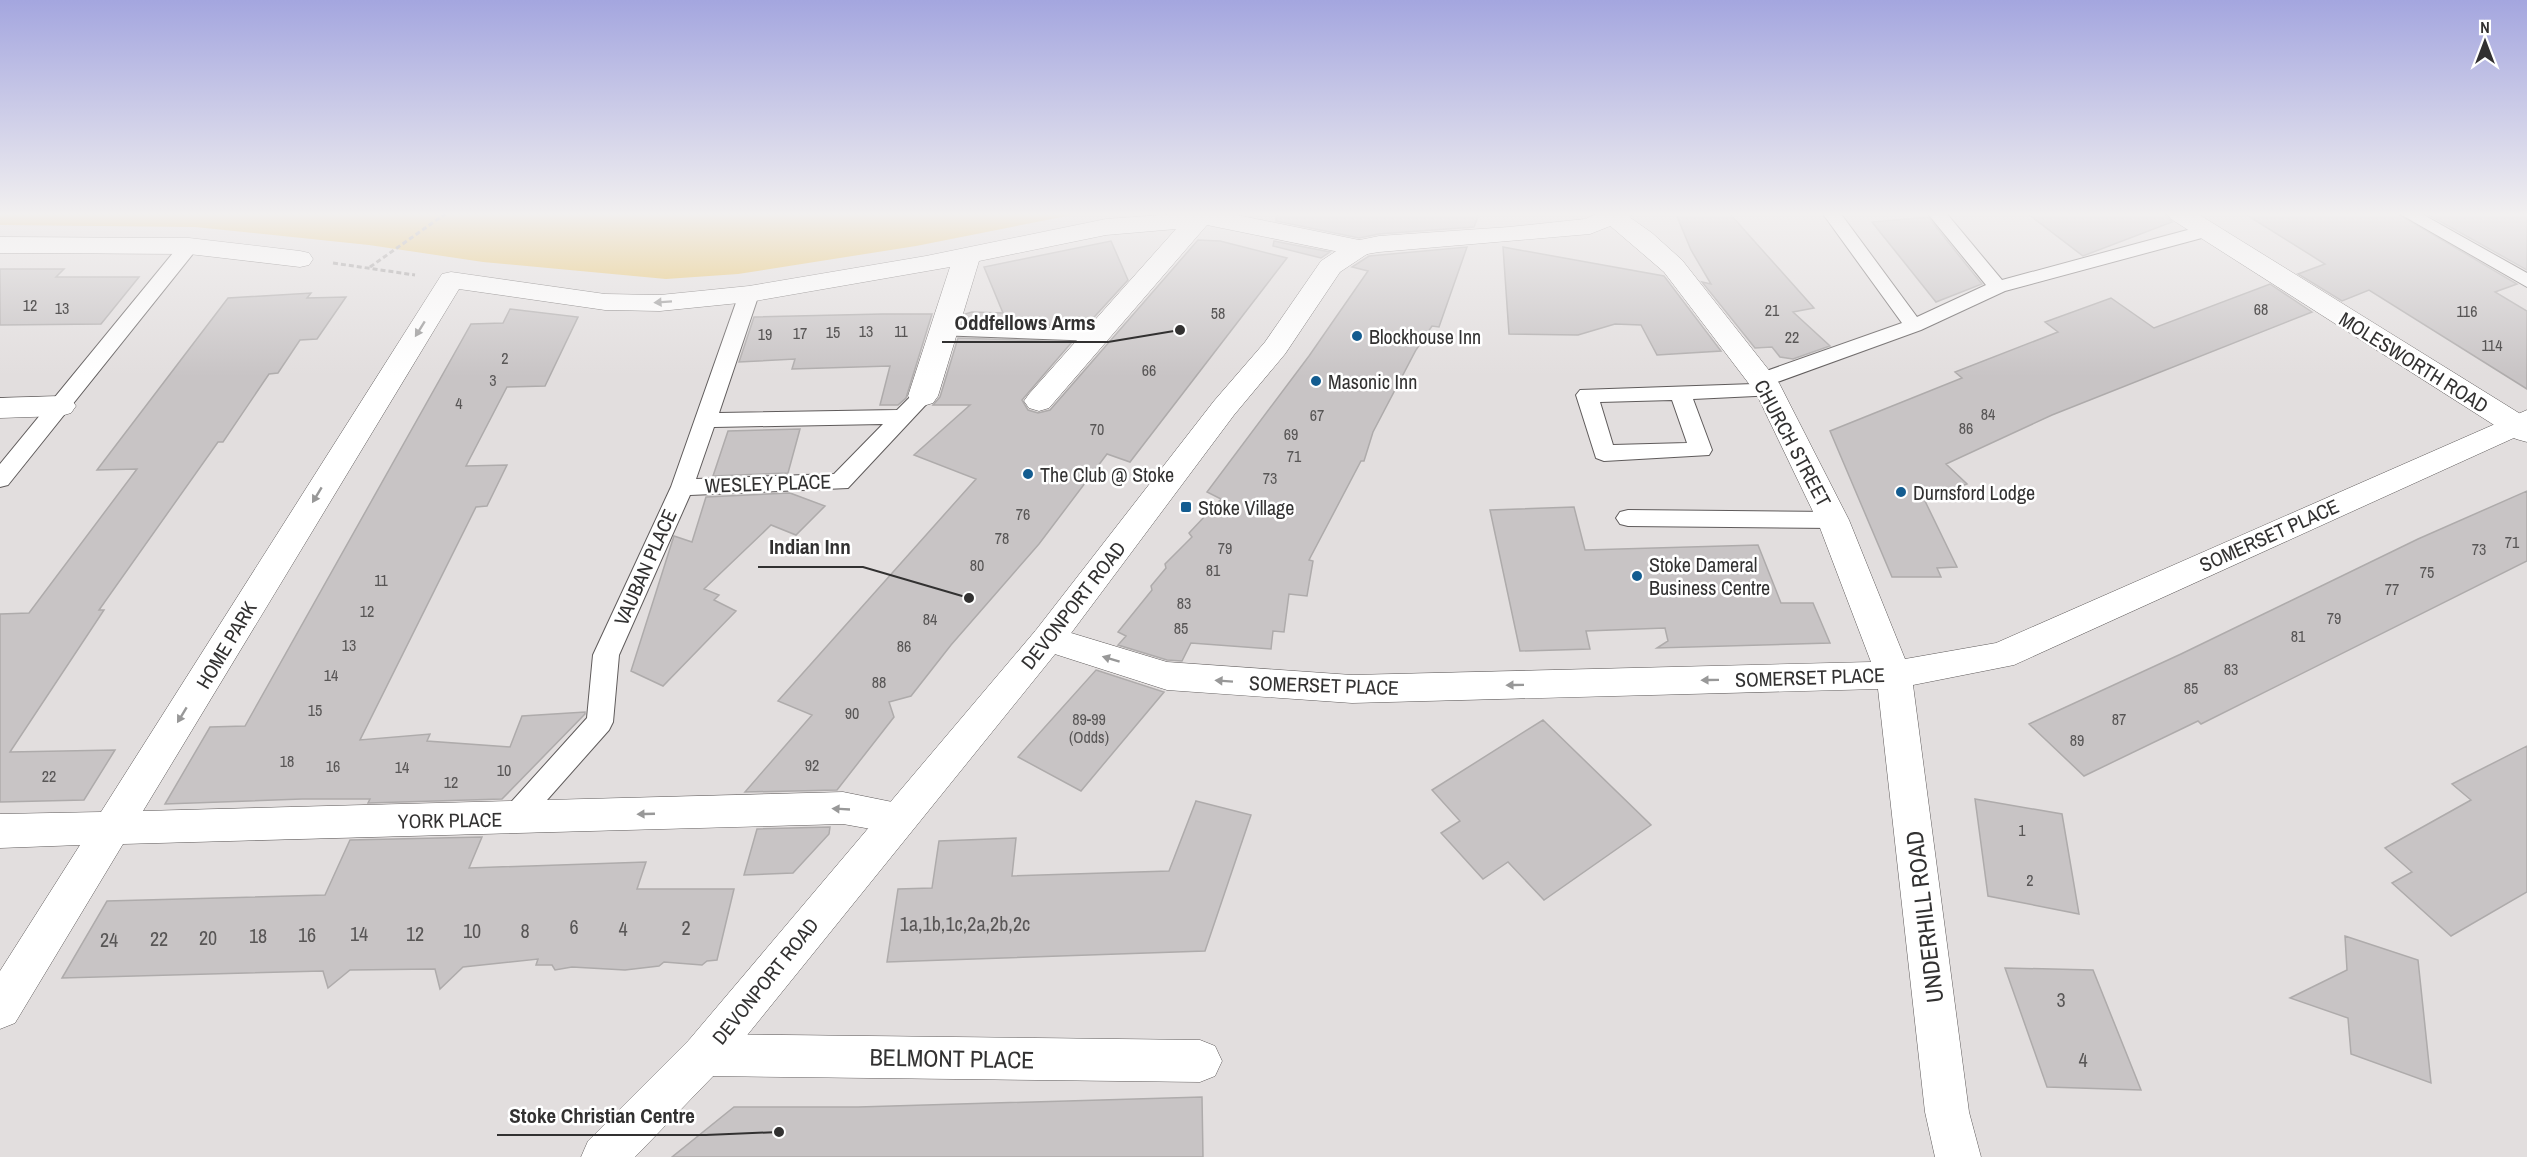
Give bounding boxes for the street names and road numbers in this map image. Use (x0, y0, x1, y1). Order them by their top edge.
street label: MOLESWORTH ROAD (2334, 305, 2494, 419)
street label: CHURCH STREET (1748, 375, 1838, 511)
street label: WESLEY PLACE (704, 467, 832, 499)
street label: SOMERSET PLACE (2195, 492, 2343, 578)
street label: VAUBAN PLACE (607, 505, 683, 629)
street label: DEVONPORT ROAD (1015, 536, 1131, 674)
street label: HOME PARK (189, 596, 263, 694)
street label: SOMERSET PLACE (1735, 661, 1885, 693)
street label: SOMERSET PLACE (1249, 669, 1399, 701)
street label: YORK PLACE (397, 806, 503, 834)
street label: UNDERHILL ROAD (1898, 829, 1950, 1005)
street label: DEVONPORT ROAD (706, 912, 824, 1050)
street label: BELMONT PLACE (869, 1041, 1035, 1075)

